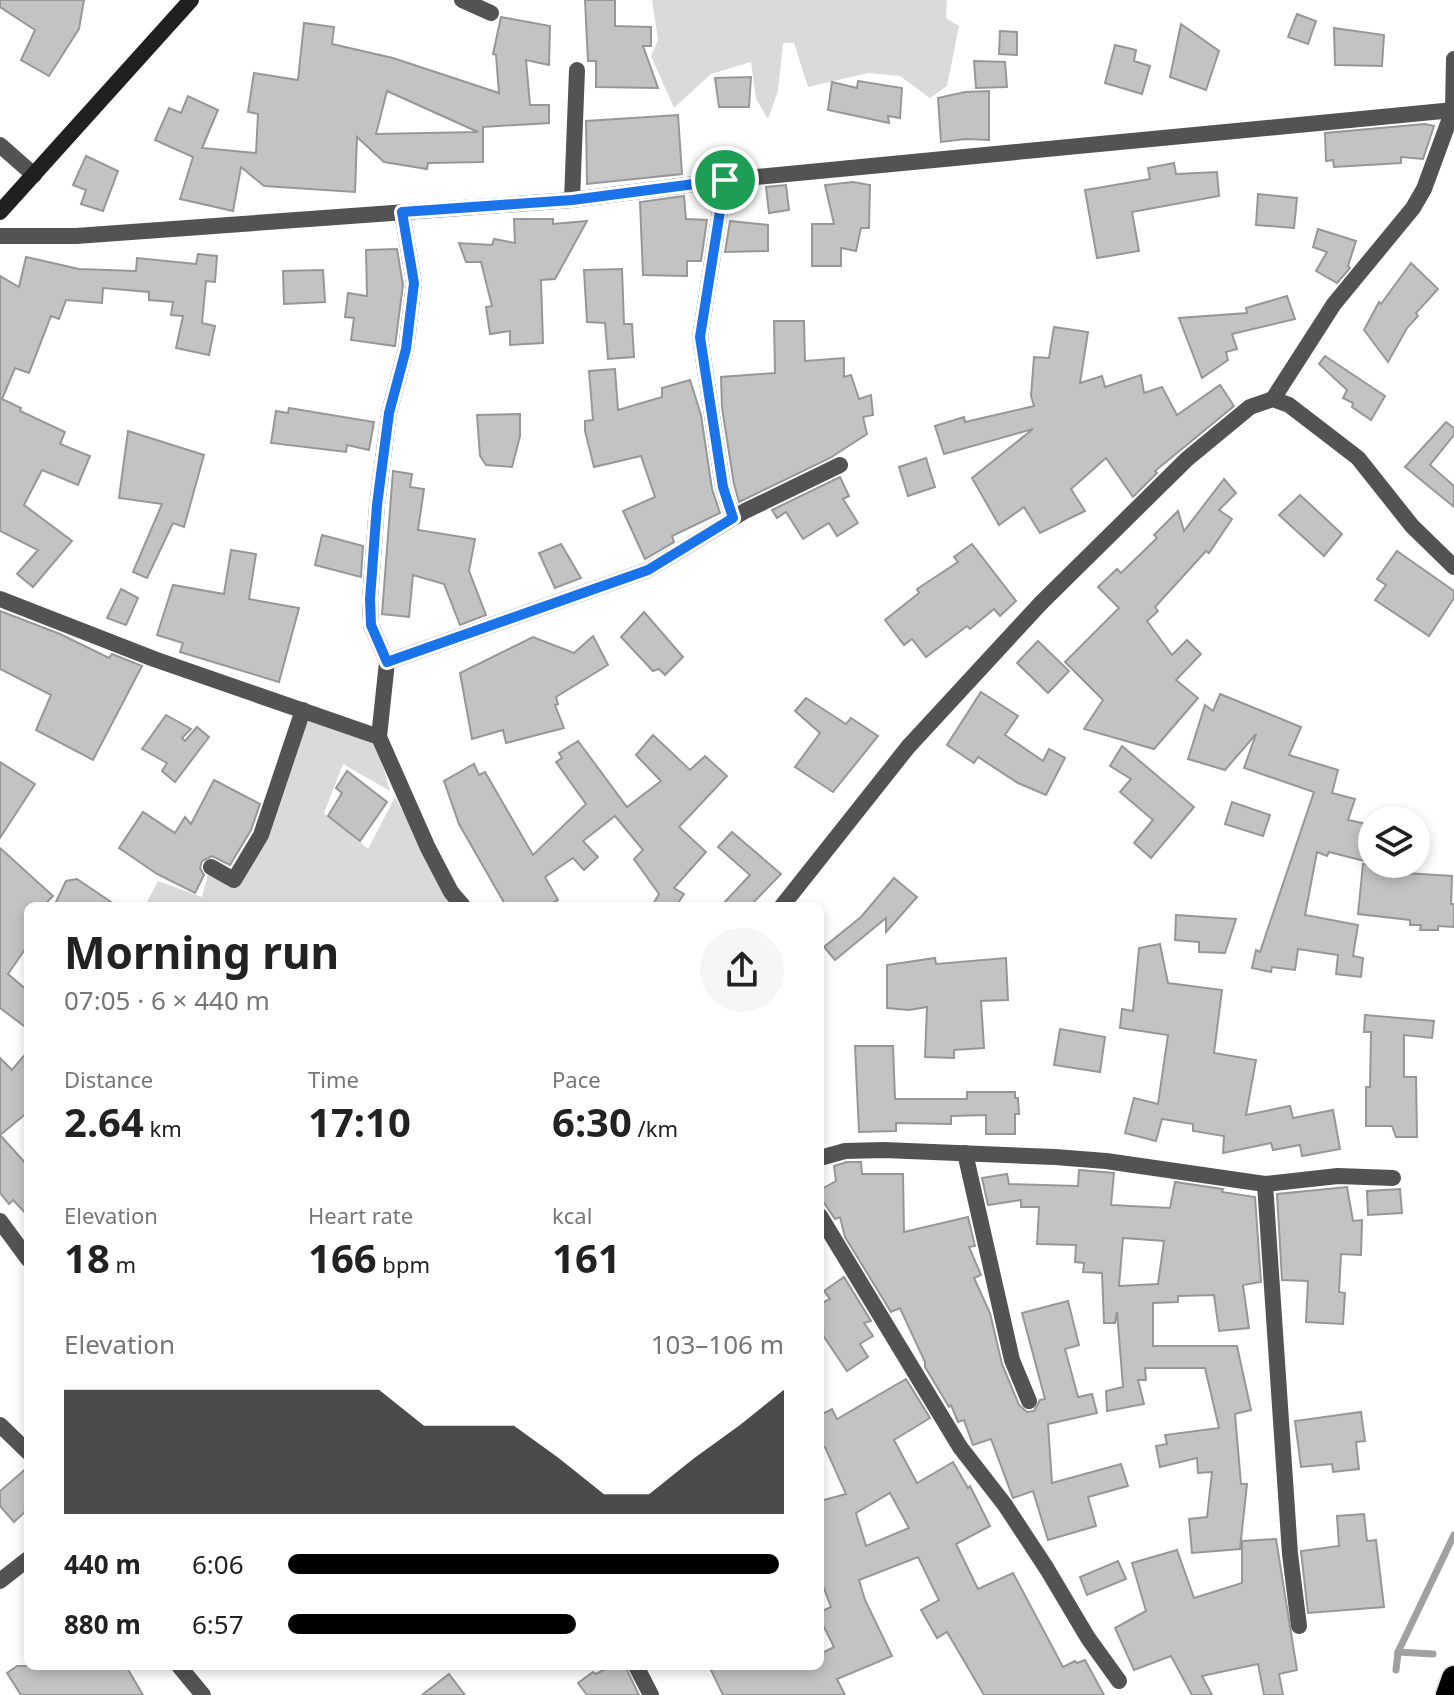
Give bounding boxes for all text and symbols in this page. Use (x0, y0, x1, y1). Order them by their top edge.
pin (691, 146, 759, 214)
icon: arrive (703, 158, 747, 202)
map controls (1358, 806, 1430, 878)
button: layers (1358, 806, 1430, 878)
text: Morning run (64, 922, 339, 982)
button: share (700, 928, 784, 1012)
text: 07:05 · 6 × 440 m (64, 982, 270, 1018)
text: Distance (64, 1064, 153, 1094)
text: Time (308, 1064, 359, 1094)
text: Pace (552, 1064, 601, 1094)
text: 2.64 (64, 1094, 144, 1149)
text: 17:10 (308, 1094, 411, 1149)
text: 6:30 (552, 1094, 632, 1149)
text: km (144, 1113, 182, 1143)
text: /km (632, 1113, 678, 1143)
text: Elevation (64, 1200, 158, 1230)
text: Heart rate (308, 1200, 413, 1230)
text: kcal (552, 1200, 592, 1230)
text: 18 (64, 1230, 110, 1285)
text: 166 (308, 1230, 377, 1285)
text: 161 (552, 1230, 621, 1285)
text: m (110, 1249, 136, 1279)
text: bpm (377, 1249, 430, 1279)
text: Elevation (64, 1326, 175, 1362)
text: 103–106 m (651, 1326, 784, 1362)
text: 440 m (64, 1546, 141, 1582)
text: 6:06 (192, 1546, 244, 1582)
text: 880 m (64, 1606, 141, 1642)
text: 6:57 (192, 1606, 244, 1642)

